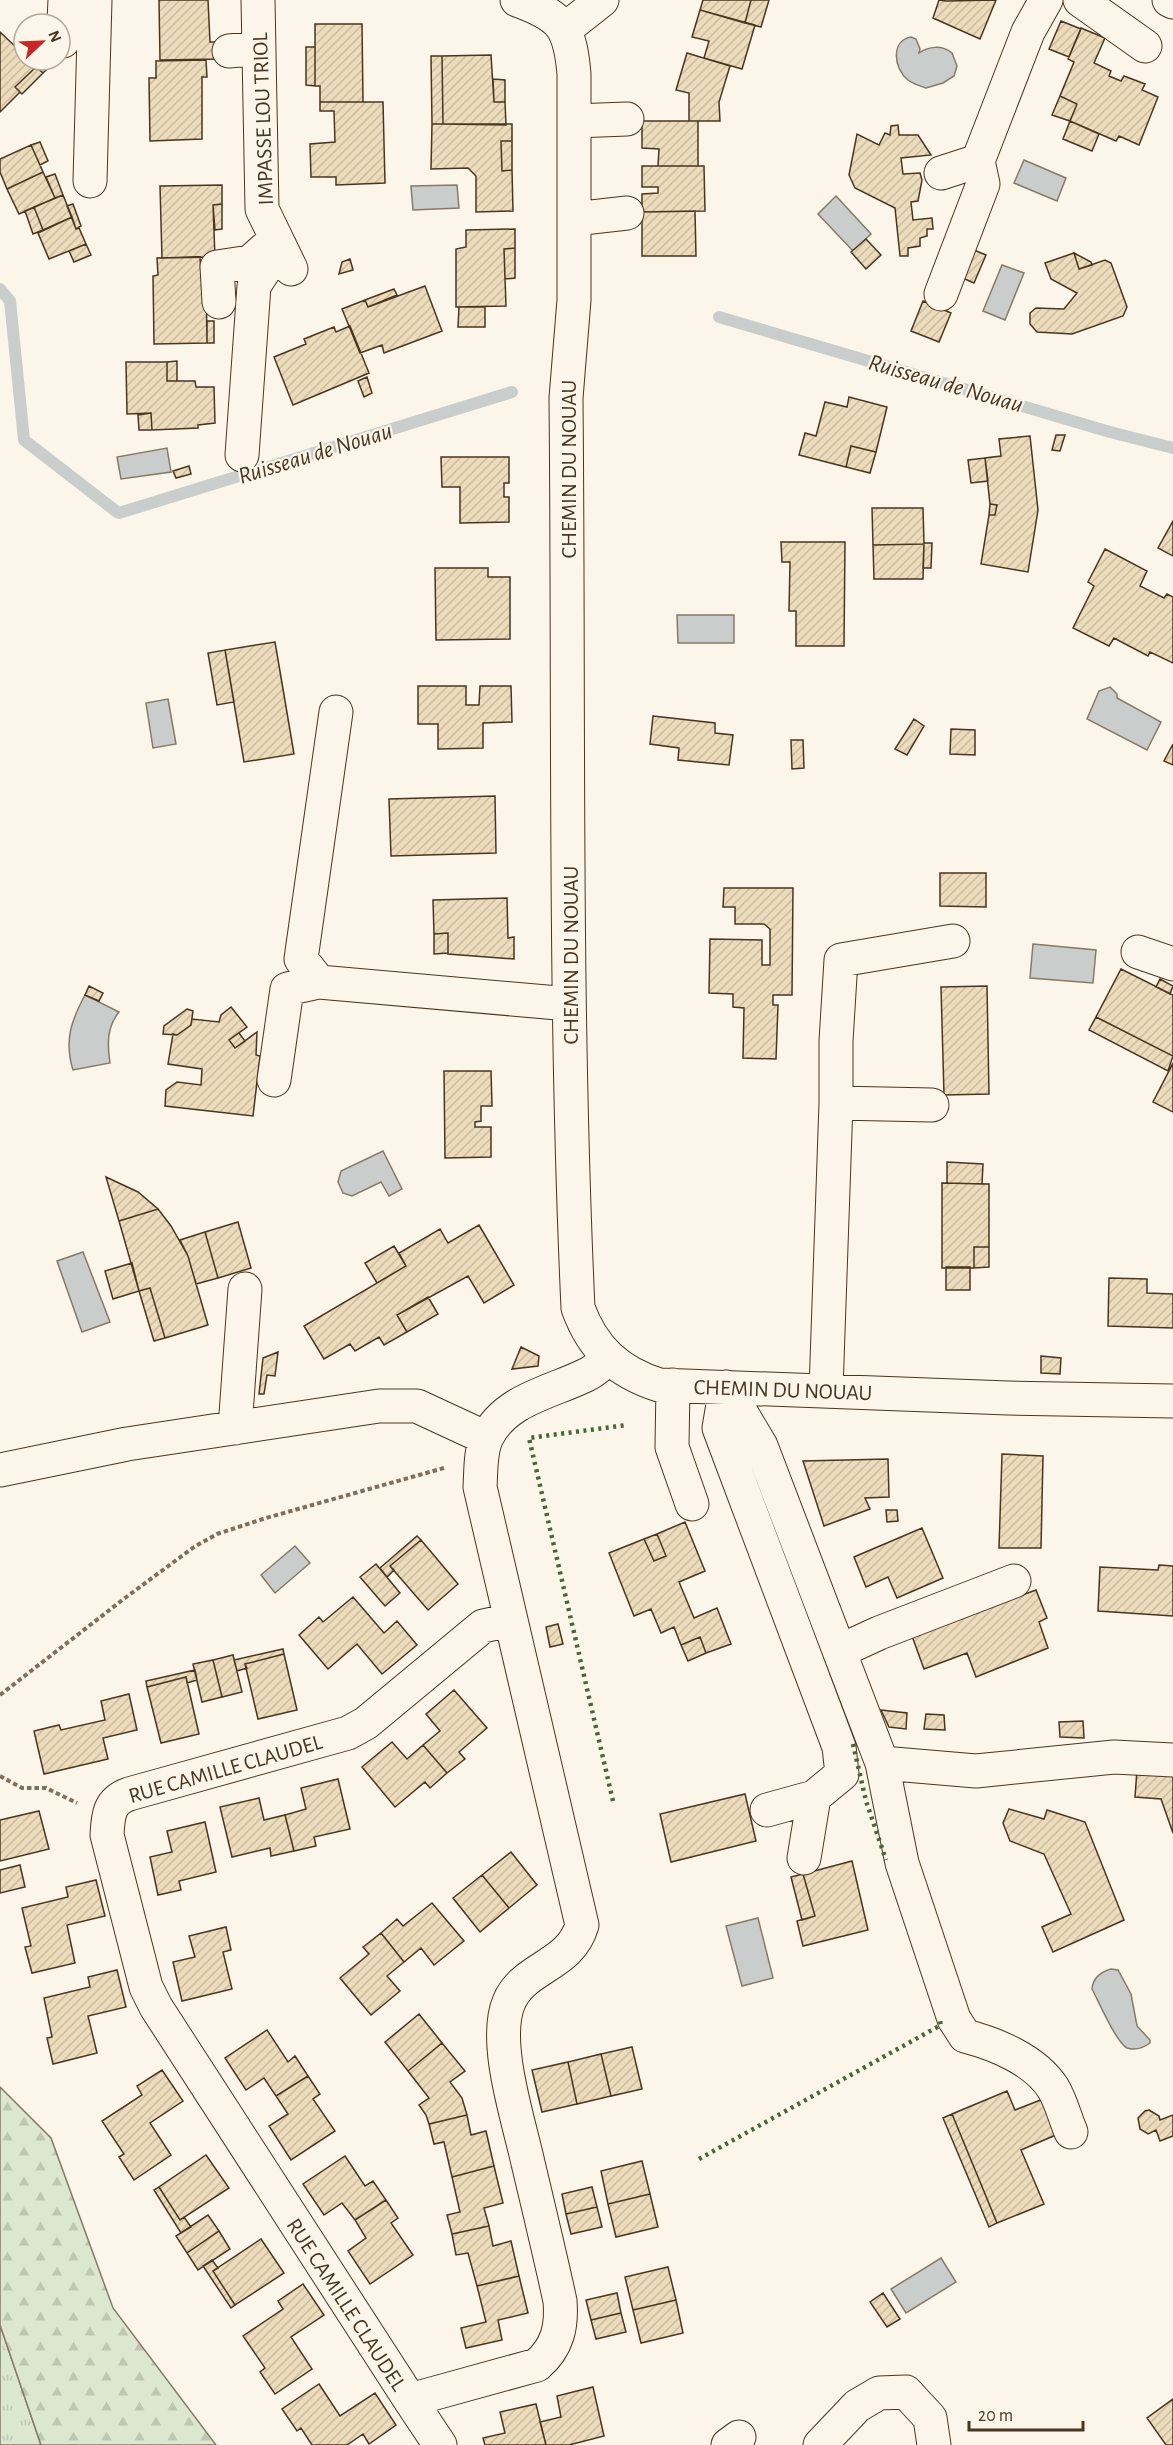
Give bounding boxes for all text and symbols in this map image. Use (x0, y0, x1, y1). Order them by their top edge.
north arrow (12, 12, 72, 72)
text: N (45, 28, 64, 45)
street label: IMPASSE LOU TRIOL (249, 31, 277, 206)
water label: Ruisseau de Nouau (866, 350, 1026, 418)
street label: CHEMIN DU NOUAU (558, 380, 580, 558)
water label: Ruisseau de Nouau (235, 419, 395, 489)
street label: CHEMIN DU NOUAU (560, 866, 582, 1044)
street label: CHEMIN DU NOUAU (693, 1376, 873, 1404)
street label: RUE CAMILLE CLAUDEL (126, 1731, 325, 1807)
street label: RUE CAMILLE CLAUDEL (282, 2215, 410, 2395)
scale bar (969, 2394, 1083, 2432)
text: 20 m (978, 2407, 1013, 2425)

